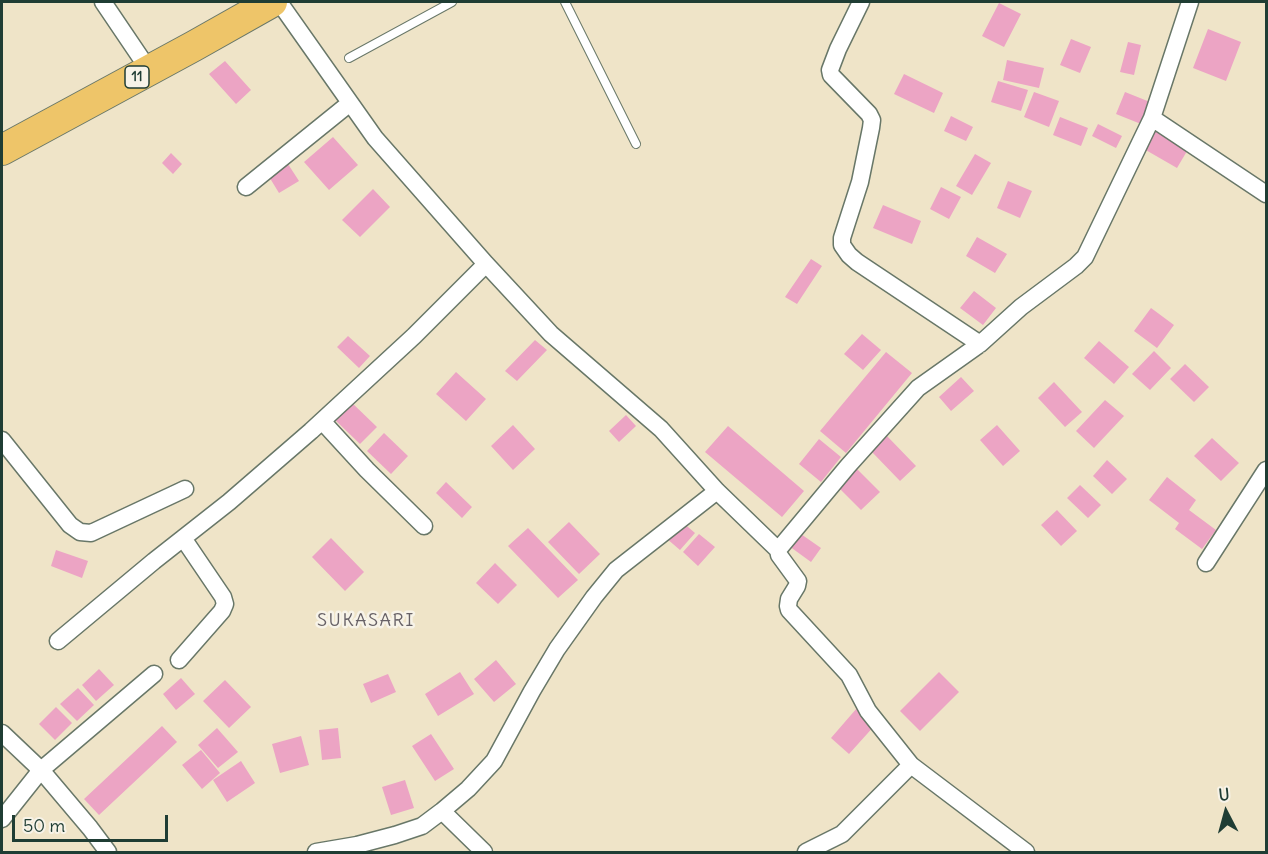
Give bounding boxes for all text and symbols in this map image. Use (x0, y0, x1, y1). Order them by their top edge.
road number: 11 (125, 66, 149, 88)
district label: SUKASARI (317, 610, 415, 632)
north arrow (1196, 782, 1256, 842)
text: U (1218, 784, 1231, 805)
scale bar (15, 803, 171, 841)
text: 50 m (23, 814, 65, 837)

